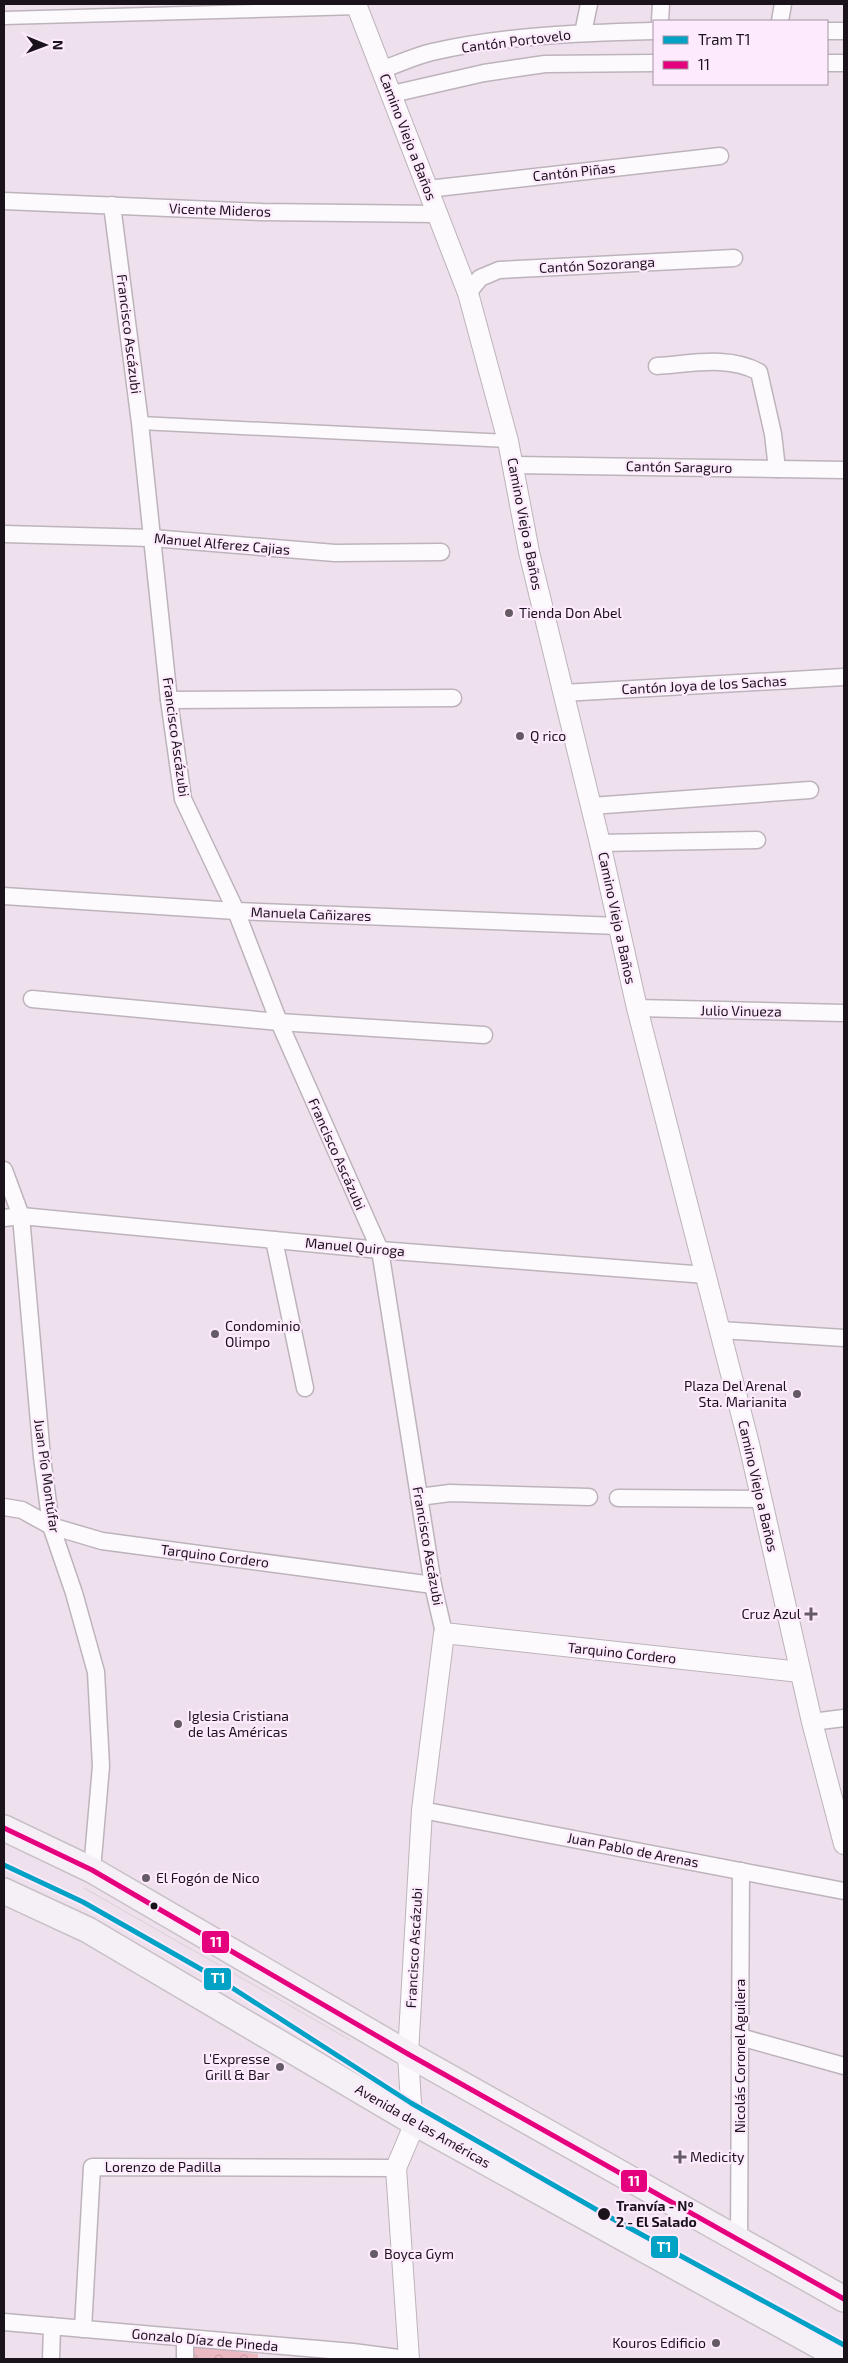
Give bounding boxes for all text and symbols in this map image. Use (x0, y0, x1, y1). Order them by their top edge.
north arrow (20, 20, 70, 70)
legend (653, 20, 828, 85)
street label: Cantón Portovelo (460, 25, 572, 56)
text: Tram T1 (698, 30, 750, 48)
text: N (50, 40, 67, 50)
text: 11 (698, 55, 710, 73)
street label: Camino Viejo a Baños (376, 71, 441, 203)
street label: Cantón Piñas (532, 159, 616, 184)
street label: Vicente Mideros (169, 199, 271, 220)
street label: Cantón Sozoranga (539, 253, 655, 276)
street label: Francisco Ascázubi (114, 273, 145, 395)
street label: Camino Viejo a Baños (504, 456, 547, 592)
street label: Cantón Saraguro (626, 457, 732, 476)
street label: Manuel Alferez Cajias (153, 529, 291, 558)
place label: Tienda Don Abel (519, 604, 622, 621)
marker: Tienda Don Abel (503, 607, 515, 619)
street label: Cantón Joya de los Sachas (621, 672, 787, 697)
street label: Francisco Ascázubi (160, 676, 193, 798)
place label: Q rico (530, 727, 566, 744)
marker: Q rico (514, 730, 526, 742)
street label: Camino Viejo a Baños (595, 850, 640, 986)
street label: Manuela Cañizares (250, 903, 372, 924)
street label: Julio Vinueza (700, 1001, 782, 1020)
street label: Francisco Ascázubi (305, 1095, 370, 1212)
street label: Manuel Quiroga (304, 1234, 406, 1259)
place label: Condominio Olimpo (225, 1317, 300, 1350)
marker: Condominio Olimpo (209, 1328, 221, 1340)
place label: Plaza Del Arenal Sta. Marianita (684, 1377, 788, 1410)
marker: Plaza Del Arenal Sta. Marianita (791, 1388, 803, 1400)
street label: Juan Pío Montúfar (31, 1418, 64, 1534)
street label: Camino Viejo a Baños (735, 1418, 782, 1553)
street label: Francisco Ascázubi (410, 1485, 447, 1607)
street label: Tarquino Cordero (160, 1540, 270, 1571)
place label: Cruz Azul (742, 1605, 802, 1622)
marker: Cruz Azul (805, 1608, 817, 1620)
street label: Tarquino Cordero (567, 1638, 677, 1667)
place label: Iglesia Cristiana de las Américas (188, 1707, 289, 1740)
marker: Iglesia Cristiana de las Américas (172, 1718, 184, 1730)
street label: Juan Pablo de Arenas (566, 1828, 700, 1871)
place label: El Fogón de Nico (156, 1869, 260, 1886)
marker: El Fogón de Nico (140, 1872, 152, 1884)
street label: Francisco Ascázubi (402, 1887, 425, 2009)
unlabelled marker (149, 1901, 159, 1911)
line badge: 11 (201, 1930, 230, 1954)
text: 11 (210, 1933, 222, 1950)
line badge: T1 (203, 1967, 232, 1991)
text: T1 (211, 1969, 225, 1986)
street label: Nicolás Coronel Aguilera (731, 1979, 748, 2133)
place label: L'Expresse Grill & Bar (203, 2050, 270, 2083)
marker: L'Expresse Grill & Bar (274, 2061, 286, 2073)
street label: Avenida de las Américas (353, 2080, 494, 2171)
place label: Medicity (690, 2148, 745, 2165)
marker: Medicity (674, 2151, 686, 2163)
street label: Lorenzo de Padilla (105, 2158, 221, 2175)
line badge: 11 (620, 2169, 648, 2193)
text: 11 (628, 2172, 640, 2189)
place label: Tranvía - Nº 2 - El Salado (616, 2197, 697, 2230)
marker: Tranvía - Nº 2 - El Salado (596, 2206, 612, 2222)
line badge: T1 (650, 2235, 679, 2259)
text: T1 (657, 2238, 671, 2255)
place label: Boyca Gym (384, 2245, 454, 2262)
marker: Boyca Gym (368, 2248, 380, 2260)
street label: Gonzalo Díaz de Pineda (131, 2325, 279, 2354)
place label: Kouros Edificio (612, 2334, 706, 2351)
marker: Kouros Edificio (710, 2337, 722, 2349)

